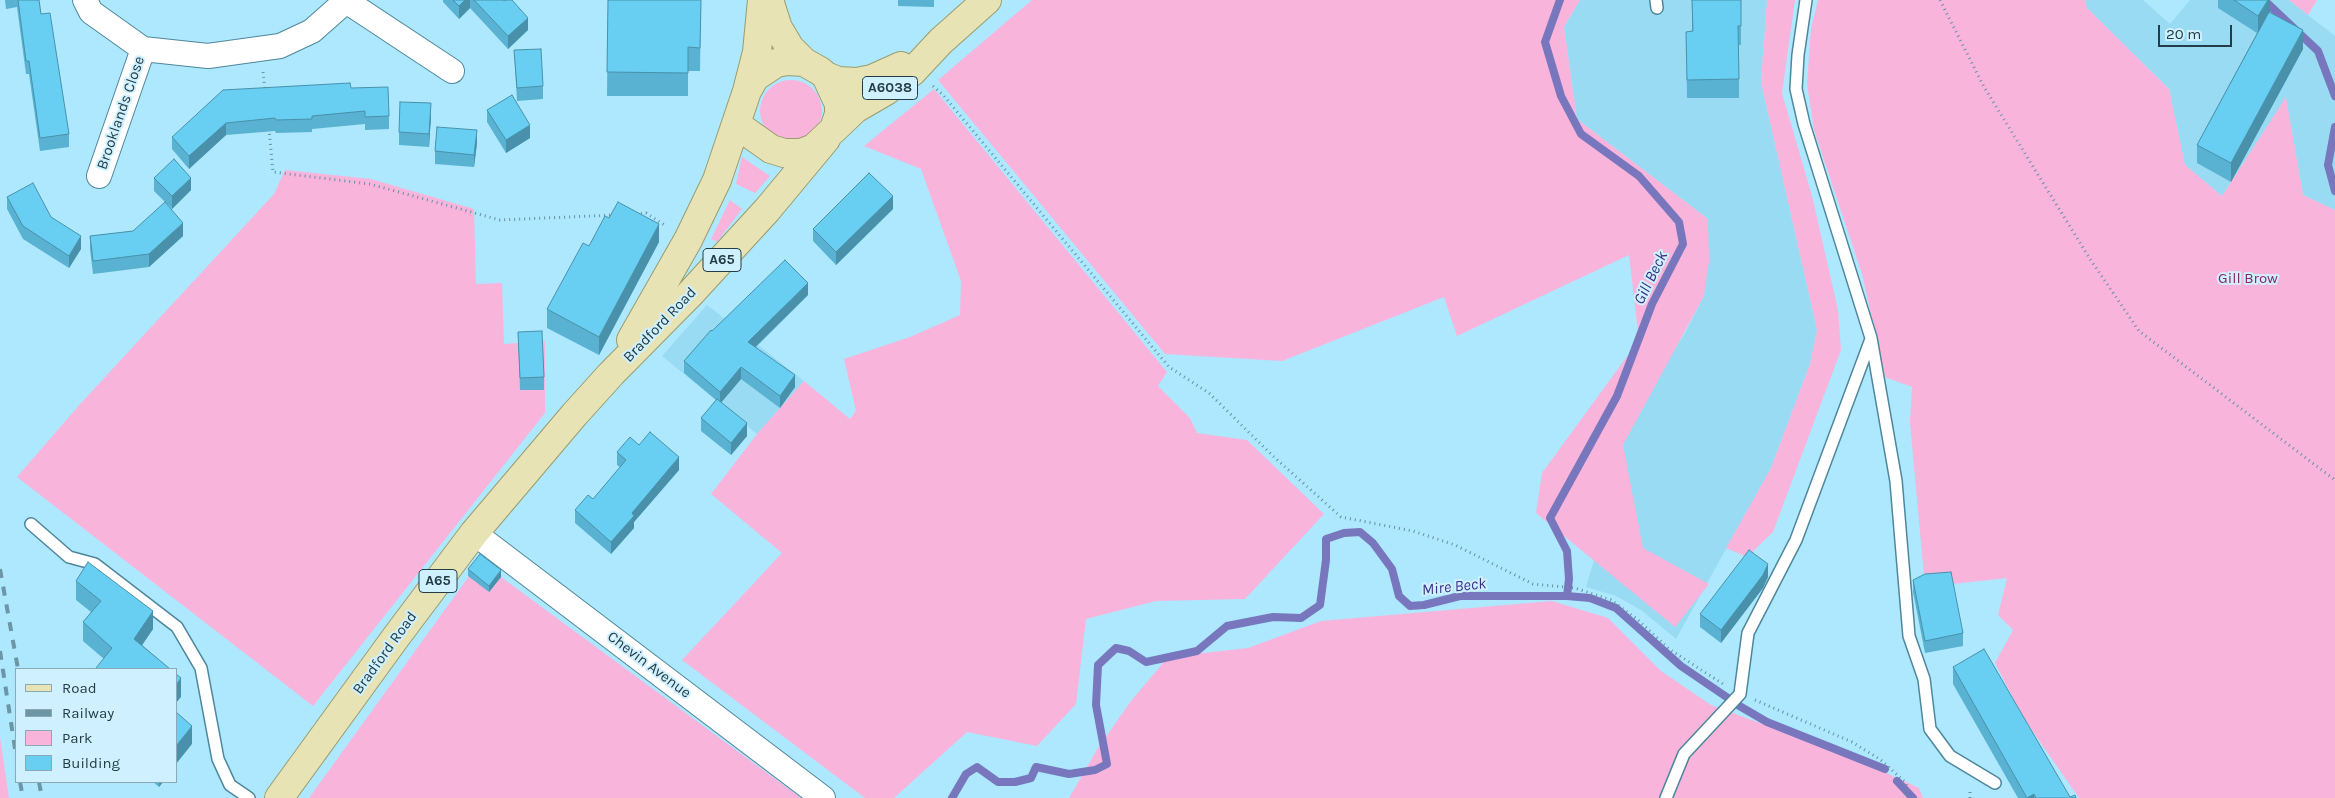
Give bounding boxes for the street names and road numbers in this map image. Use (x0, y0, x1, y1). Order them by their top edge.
street label: Brooklands Close (93, 54, 149, 172)
road number: A6038 (862, 76, 918, 100)
road number: A65 (703, 248, 741, 272)
street label: Bradford Road (620, 284, 700, 366)
road number: A65 (419, 570, 457, 592)
street label: Bradford Road (349, 608, 421, 698)
street label: Chevin Avenue (604, 628, 694, 702)

